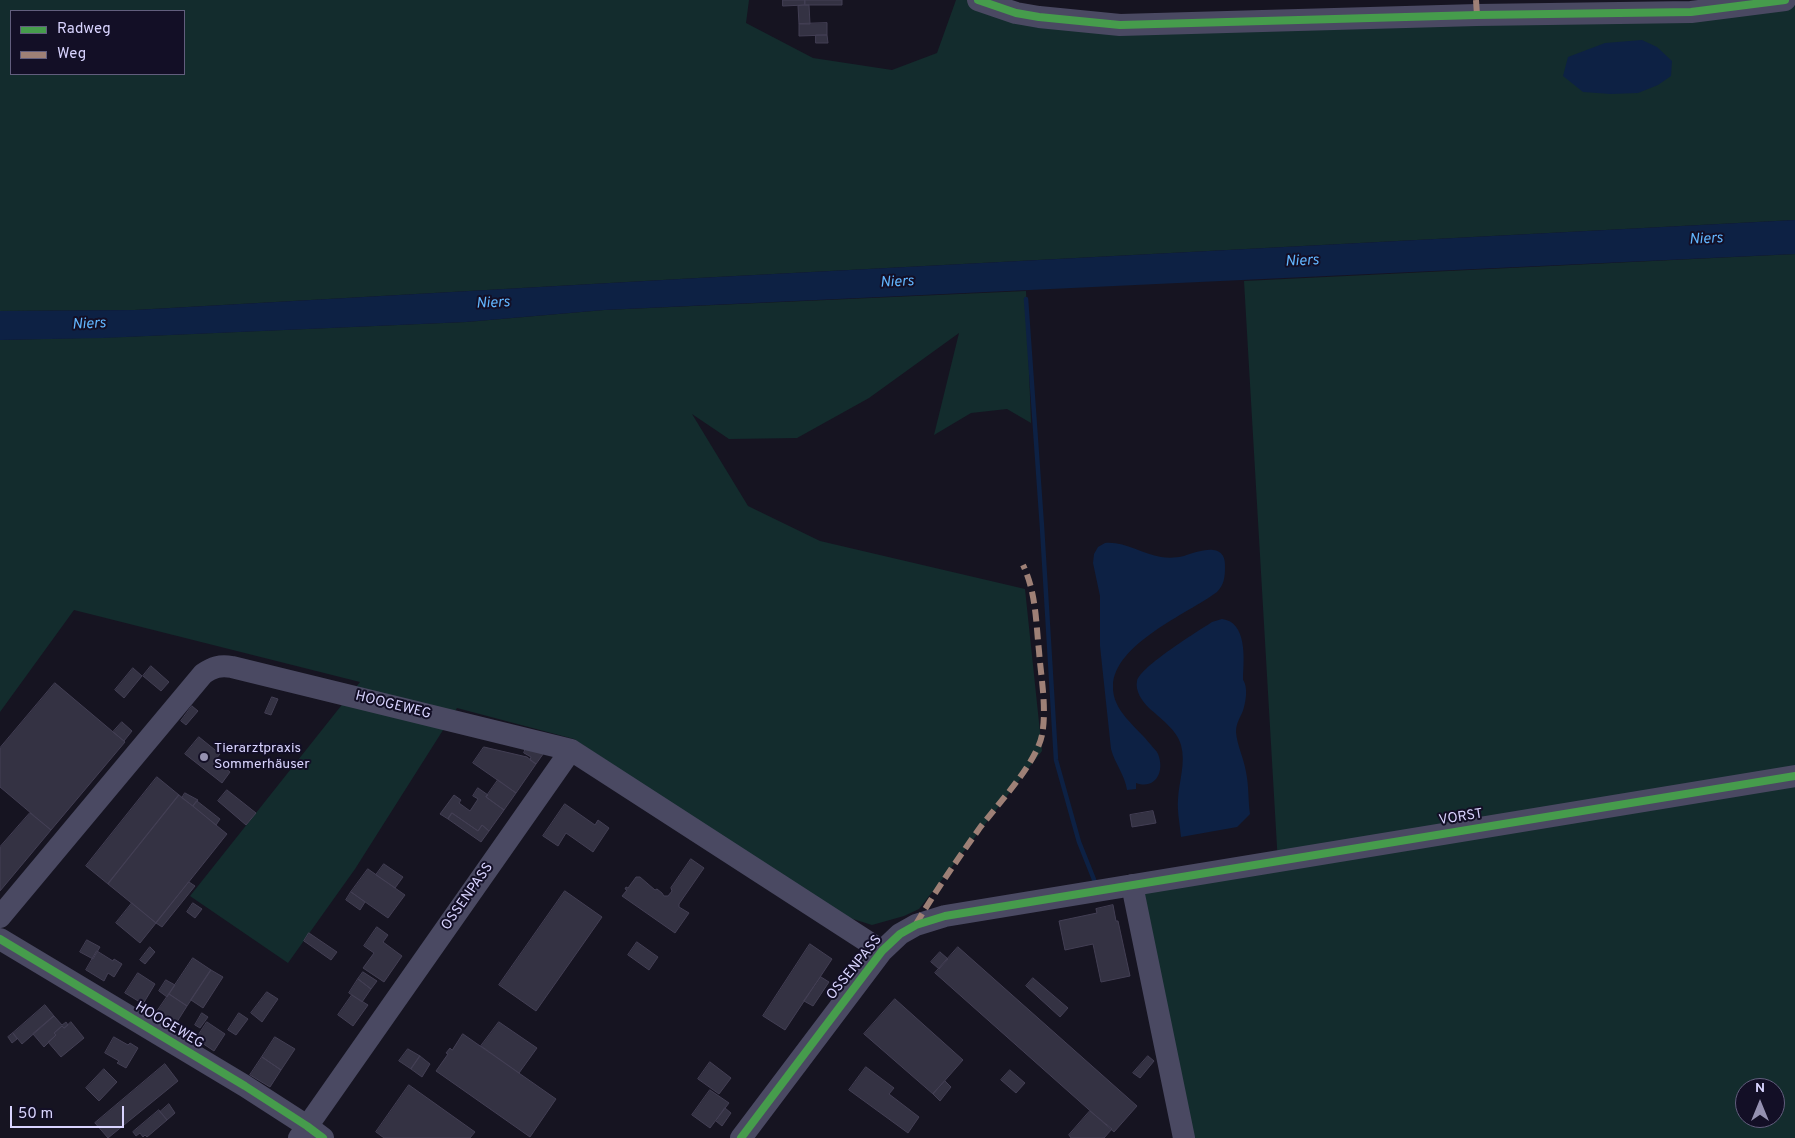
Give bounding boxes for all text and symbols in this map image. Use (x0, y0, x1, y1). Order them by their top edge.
legend (10, 10, 185, 75)
text: Radweg (57, 20, 111, 39)
text: Weg (57, 45, 86, 64)
water label: Niers (1689, 230, 1723, 250)
water label: Niers (1285, 252, 1319, 272)
water label: Niers (880, 273, 914, 293)
water label: Niers (476, 294, 510, 314)
water label: Niers (72, 315, 106, 335)
street label: HOOGEWEG (353, 688, 433, 724)
place label: Tierarztpraxis Sommerhäuser (214, 741, 310, 774)
marker: Tierarztpraxis Sommerhäuser (198, 751, 210, 763)
street label: VORST (1438, 806, 1484, 830)
street label: OSSENPASS (439, 860, 497, 934)
street label: OSSENPASS (824, 932, 886, 1004)
street label: HOOGEWEG (132, 999, 206, 1053)
north arrow (1735, 1078, 1785, 1128)
text: N (1755, 1080, 1765, 1097)
scale bar (12, 1096, 126, 1128)
text: 50 m (18, 1105, 53, 1124)

